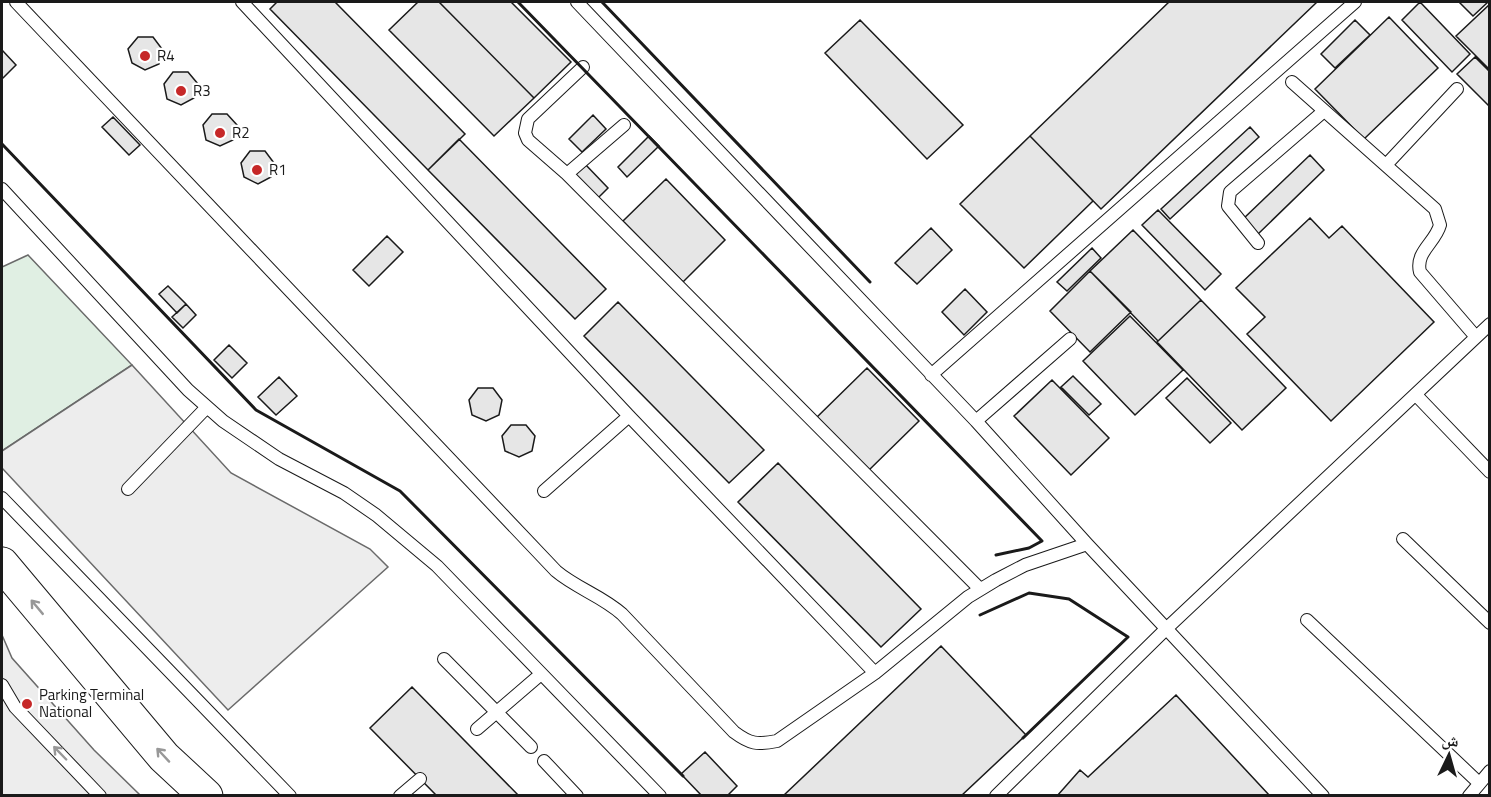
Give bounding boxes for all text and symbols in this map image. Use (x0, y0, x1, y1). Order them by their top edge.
place label: R4 (157, 44, 175, 67)
marker: R4 (138, 49, 152, 63)
place label: R3 (193, 79, 211, 102)
marker: R3 (174, 84, 188, 98)
place label: R2 (232, 121, 250, 144)
marker: R2 (213, 126, 227, 140)
place label: R1 (269, 158, 287, 181)
marker: R1 (250, 163, 264, 177)
one-way arrow (30, 600, 44, 615)
place label: Parking Terminal National (39, 683, 144, 723)
marker: Parking Terminal National (20, 697, 34, 711)
north arrow (1419, 725, 1479, 785)
text: ش (1441, 727, 1460, 753)
one-way arrow (53, 746, 67, 761)
one-way arrow (156, 748, 170, 763)

